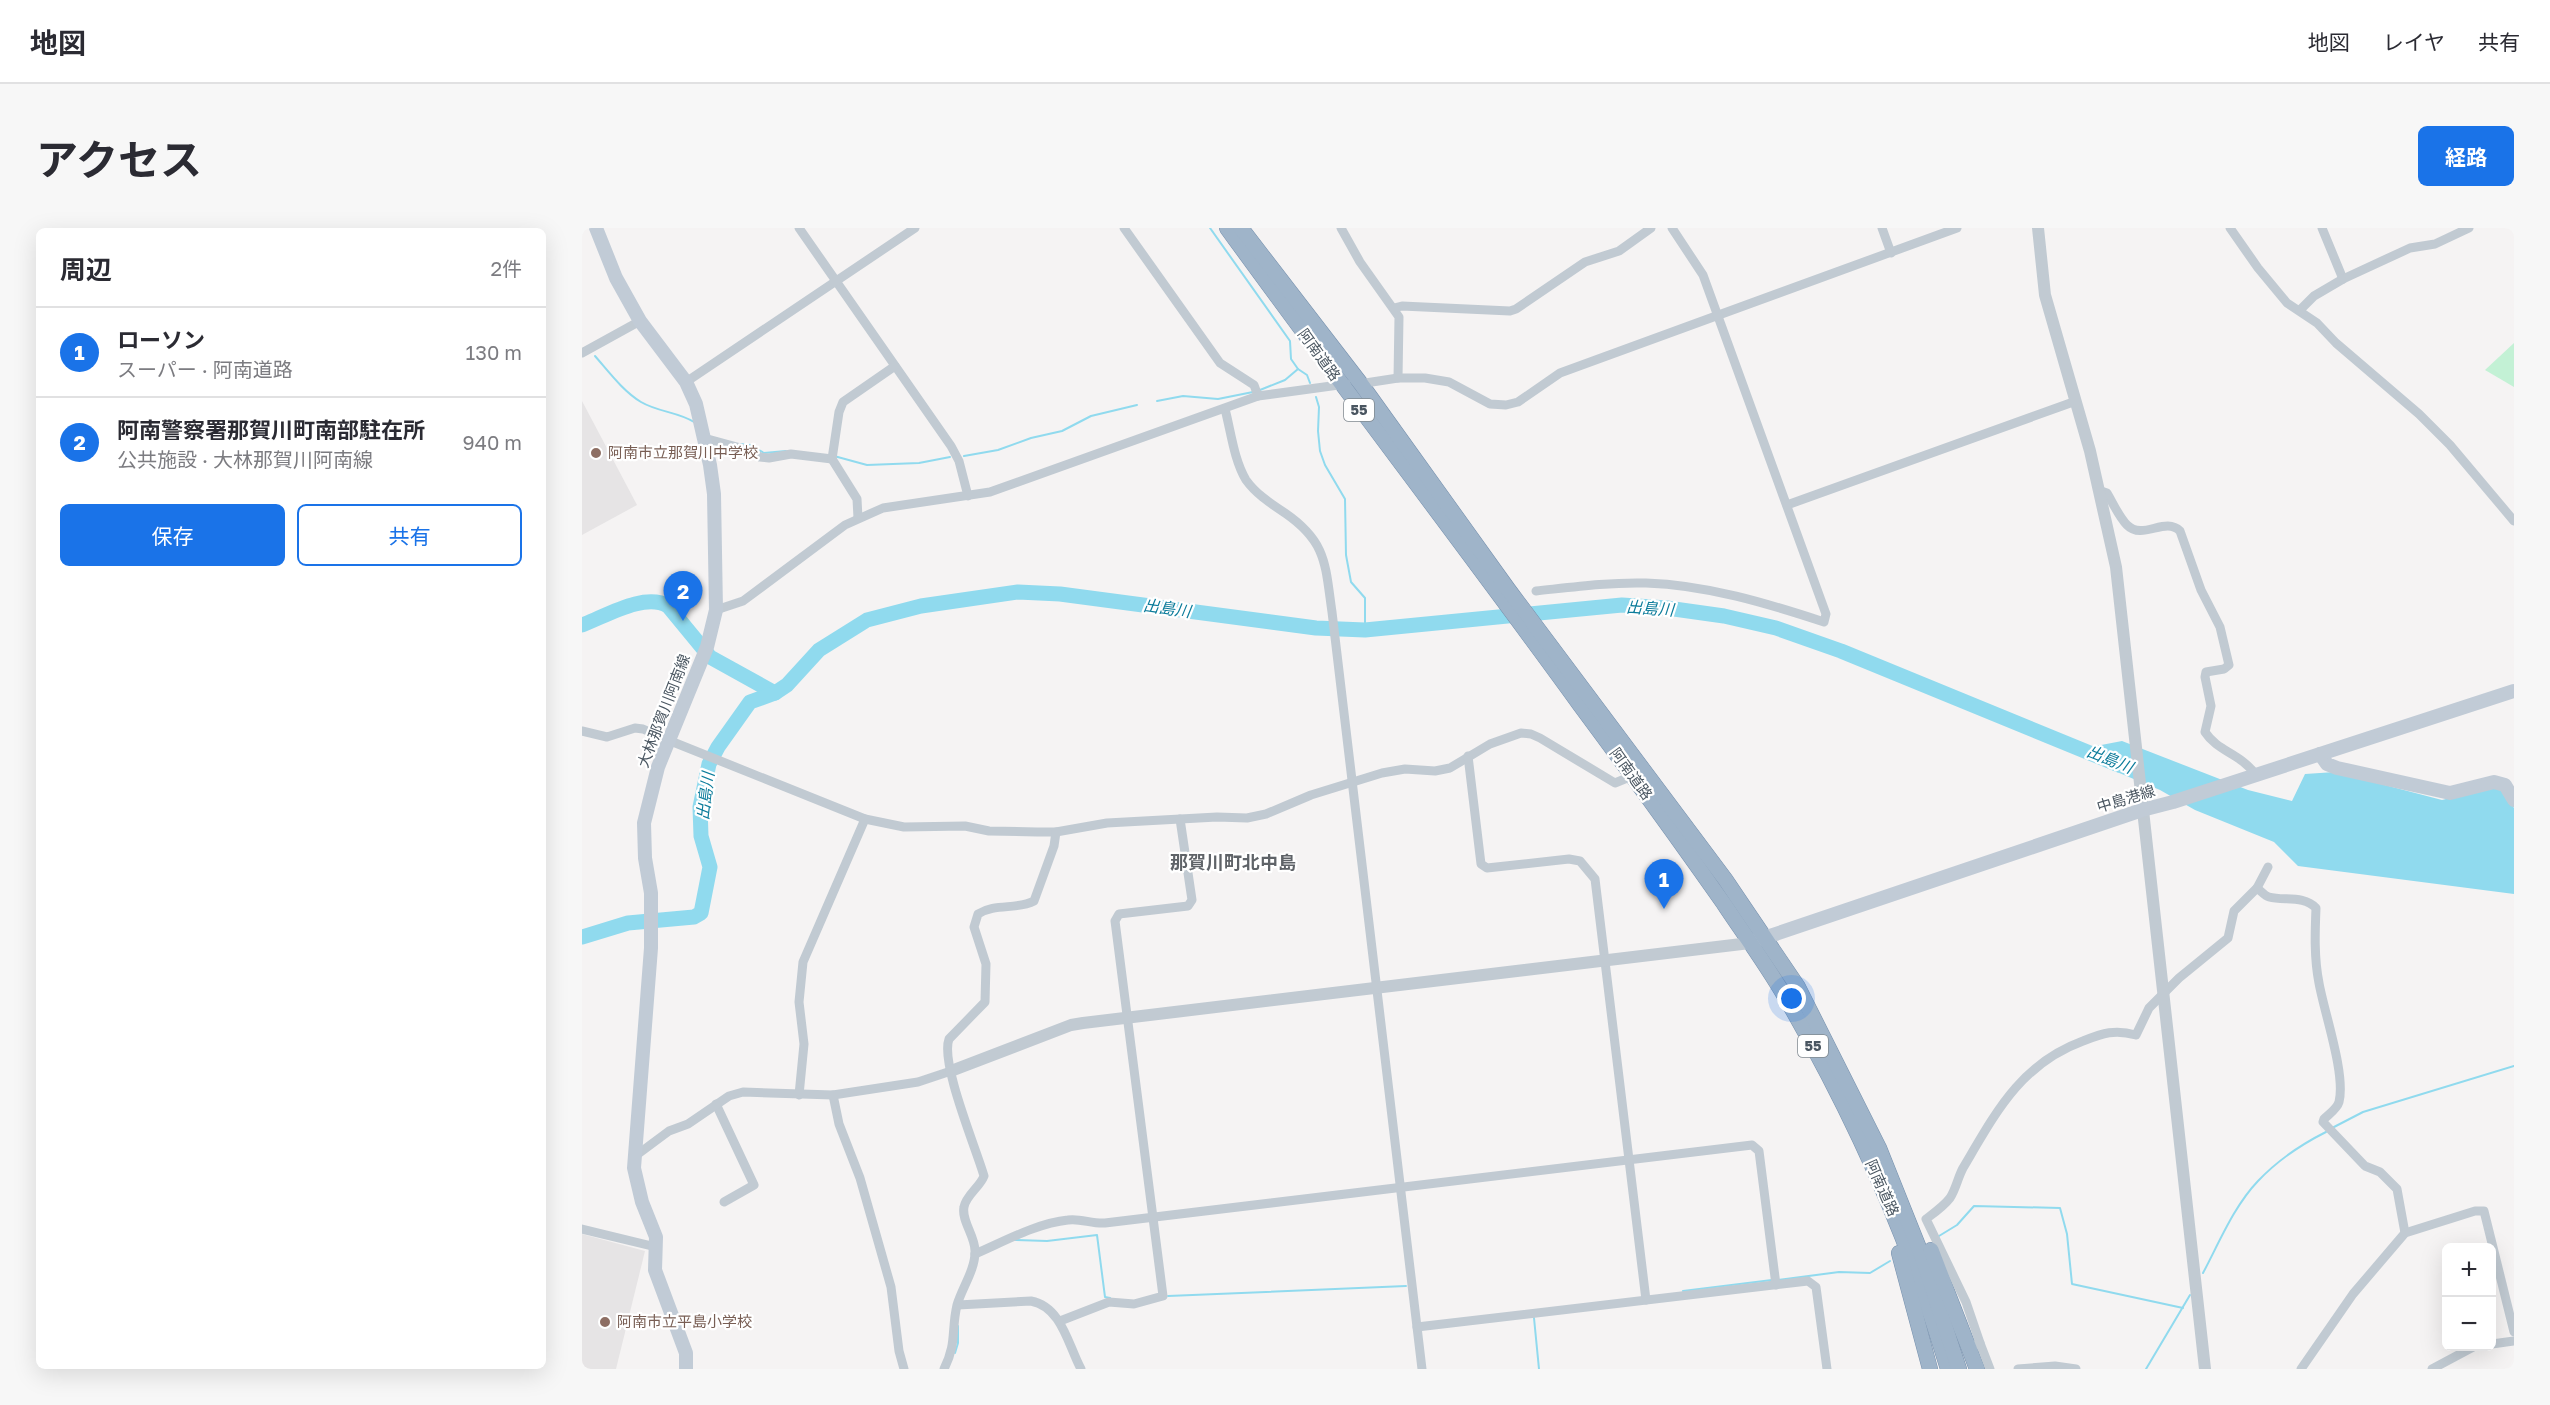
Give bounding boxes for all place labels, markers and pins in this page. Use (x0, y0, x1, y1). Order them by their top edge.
place label: 阿南市立那賀川中学校 (608, 443, 758, 461)
marker: 阿南市立那賀川中学校 (589, 446, 603, 460)
pin: 2 (664, 572, 702, 621)
pin: 1 (1644, 860, 1684, 909)
place label: 阿南市立平島小学校 (617, 1312, 752, 1330)
marker: 阿南市立平島小学校 (598, 1315, 612, 1329)

